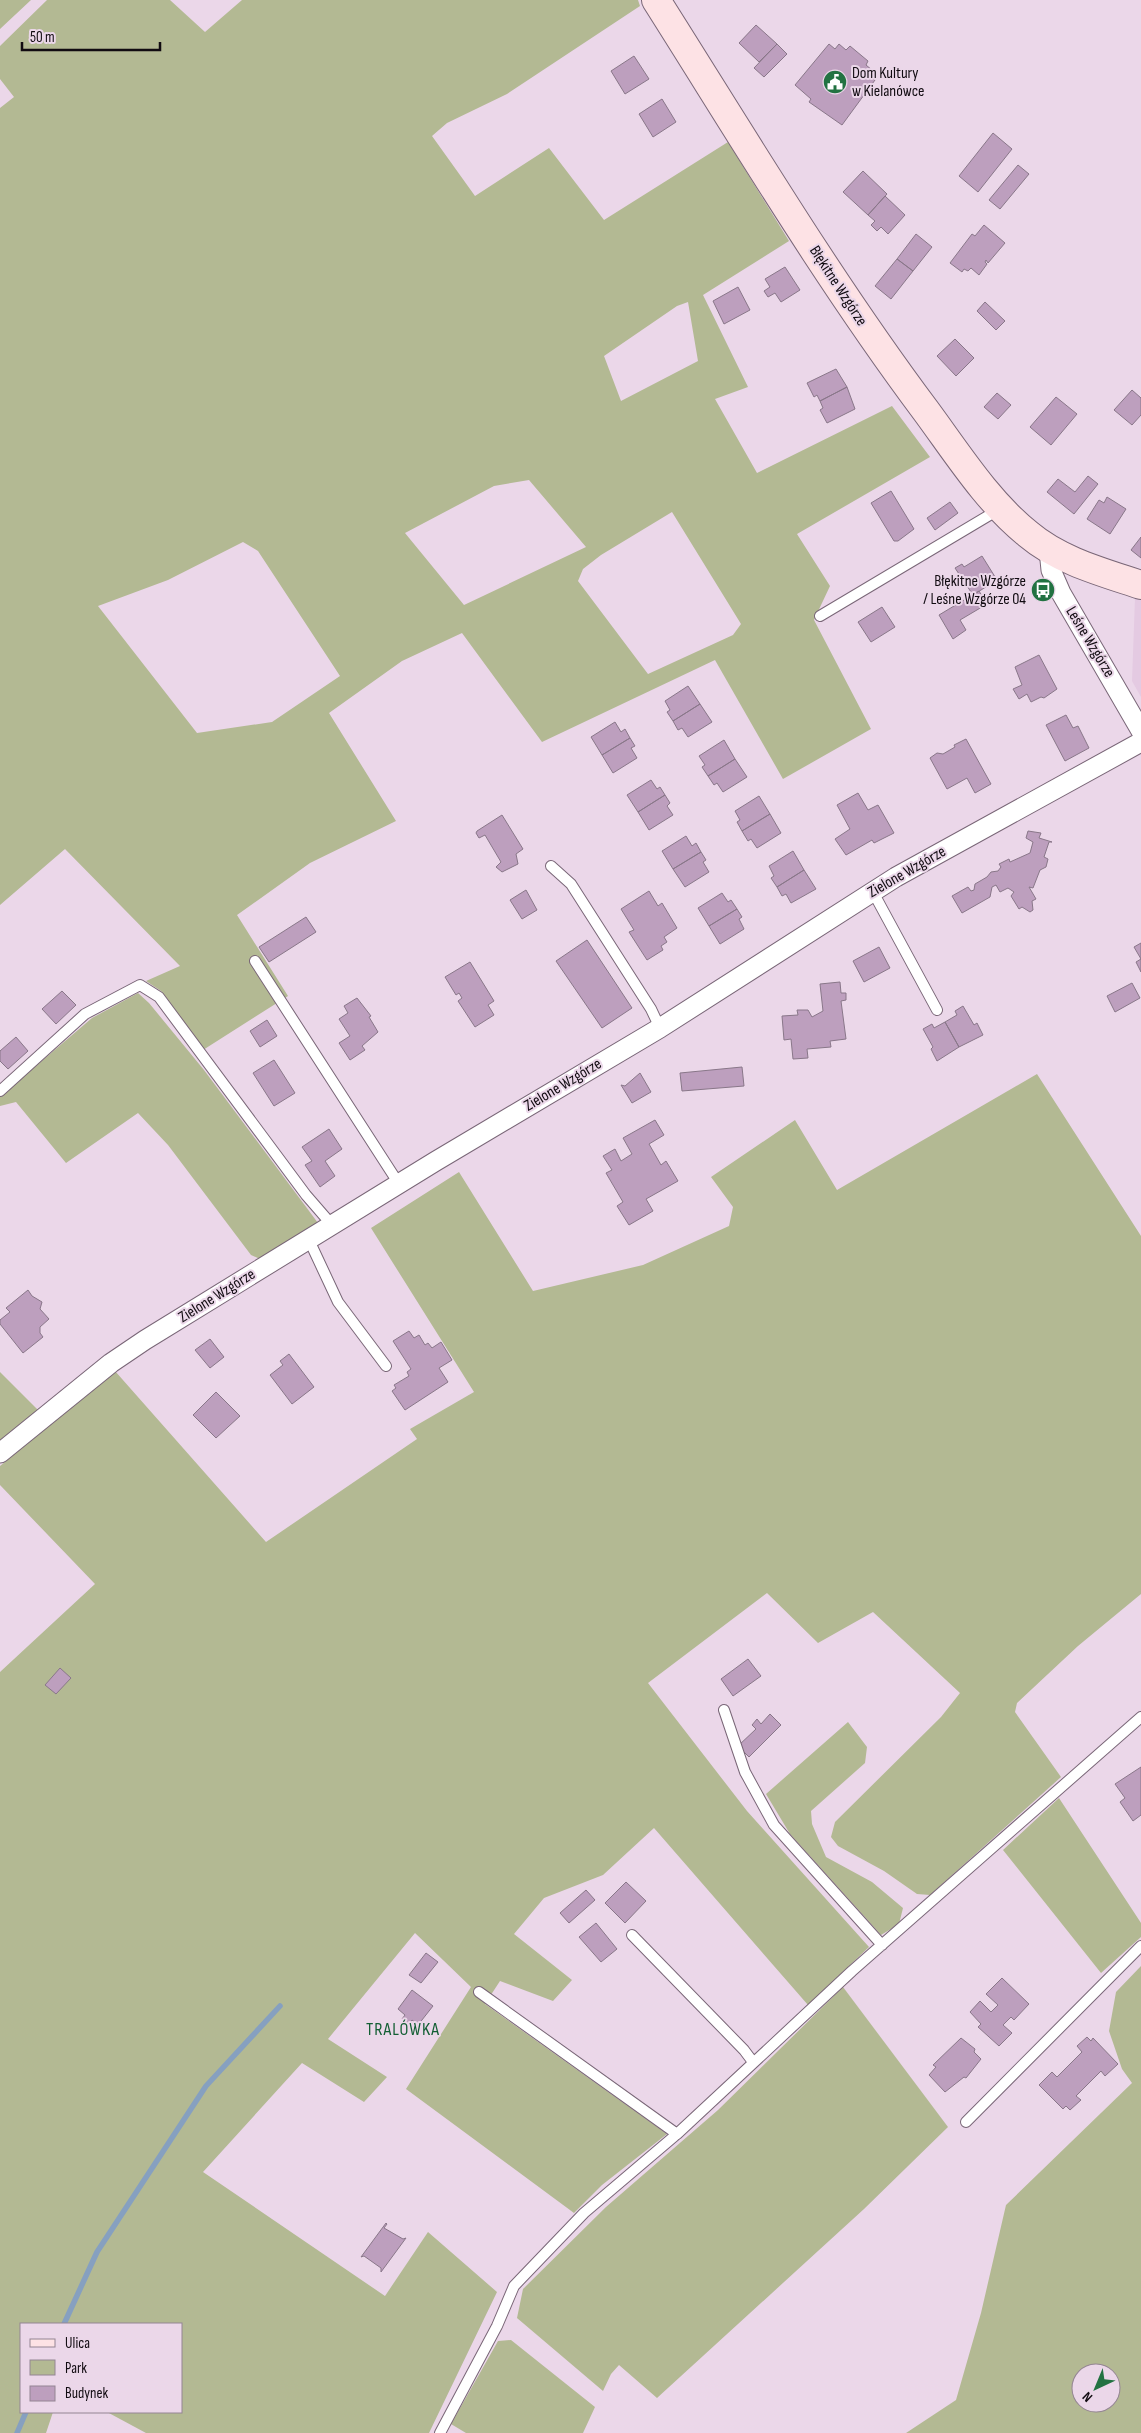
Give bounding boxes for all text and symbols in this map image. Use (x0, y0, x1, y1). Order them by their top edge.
scale bar (22, 20, 160, 52)
text: 50 m (30, 28, 55, 47)
place label: Dom Kultury w Kielanówce (852, 64, 924, 101)
public building icon: Dom Kultury w Kielanówce (822, 69, 848, 95)
street label: Błękitne Wzgórze (805, 242, 871, 330)
place label: Błękitne Wzgórze / Leśne Wzgórze 04 (923, 572, 1026, 609)
bus stop icon: Błękitne Wzgórze / Leśne Wzgórze 04 (1030, 577, 1056, 603)
street label: Leśne Wzgórze (1061, 603, 1119, 681)
street label: Zielone Wzgórze (865, 842, 949, 902)
street label: Zielone Wzgórze (521, 1054, 605, 1116)
street label: Zielone Wzgórze (175, 1265, 259, 1327)
district label: TRALÓWKA (366, 2019, 440, 2040)
legend (20, 2323, 182, 2413)
text: Ulica (65, 2334, 90, 2353)
text: Park (65, 2359, 87, 2378)
north arrow (1071, 2363, 1121, 2413)
text: Budynek (65, 2384, 108, 2403)
text: N (1079, 2388, 1096, 2406)

